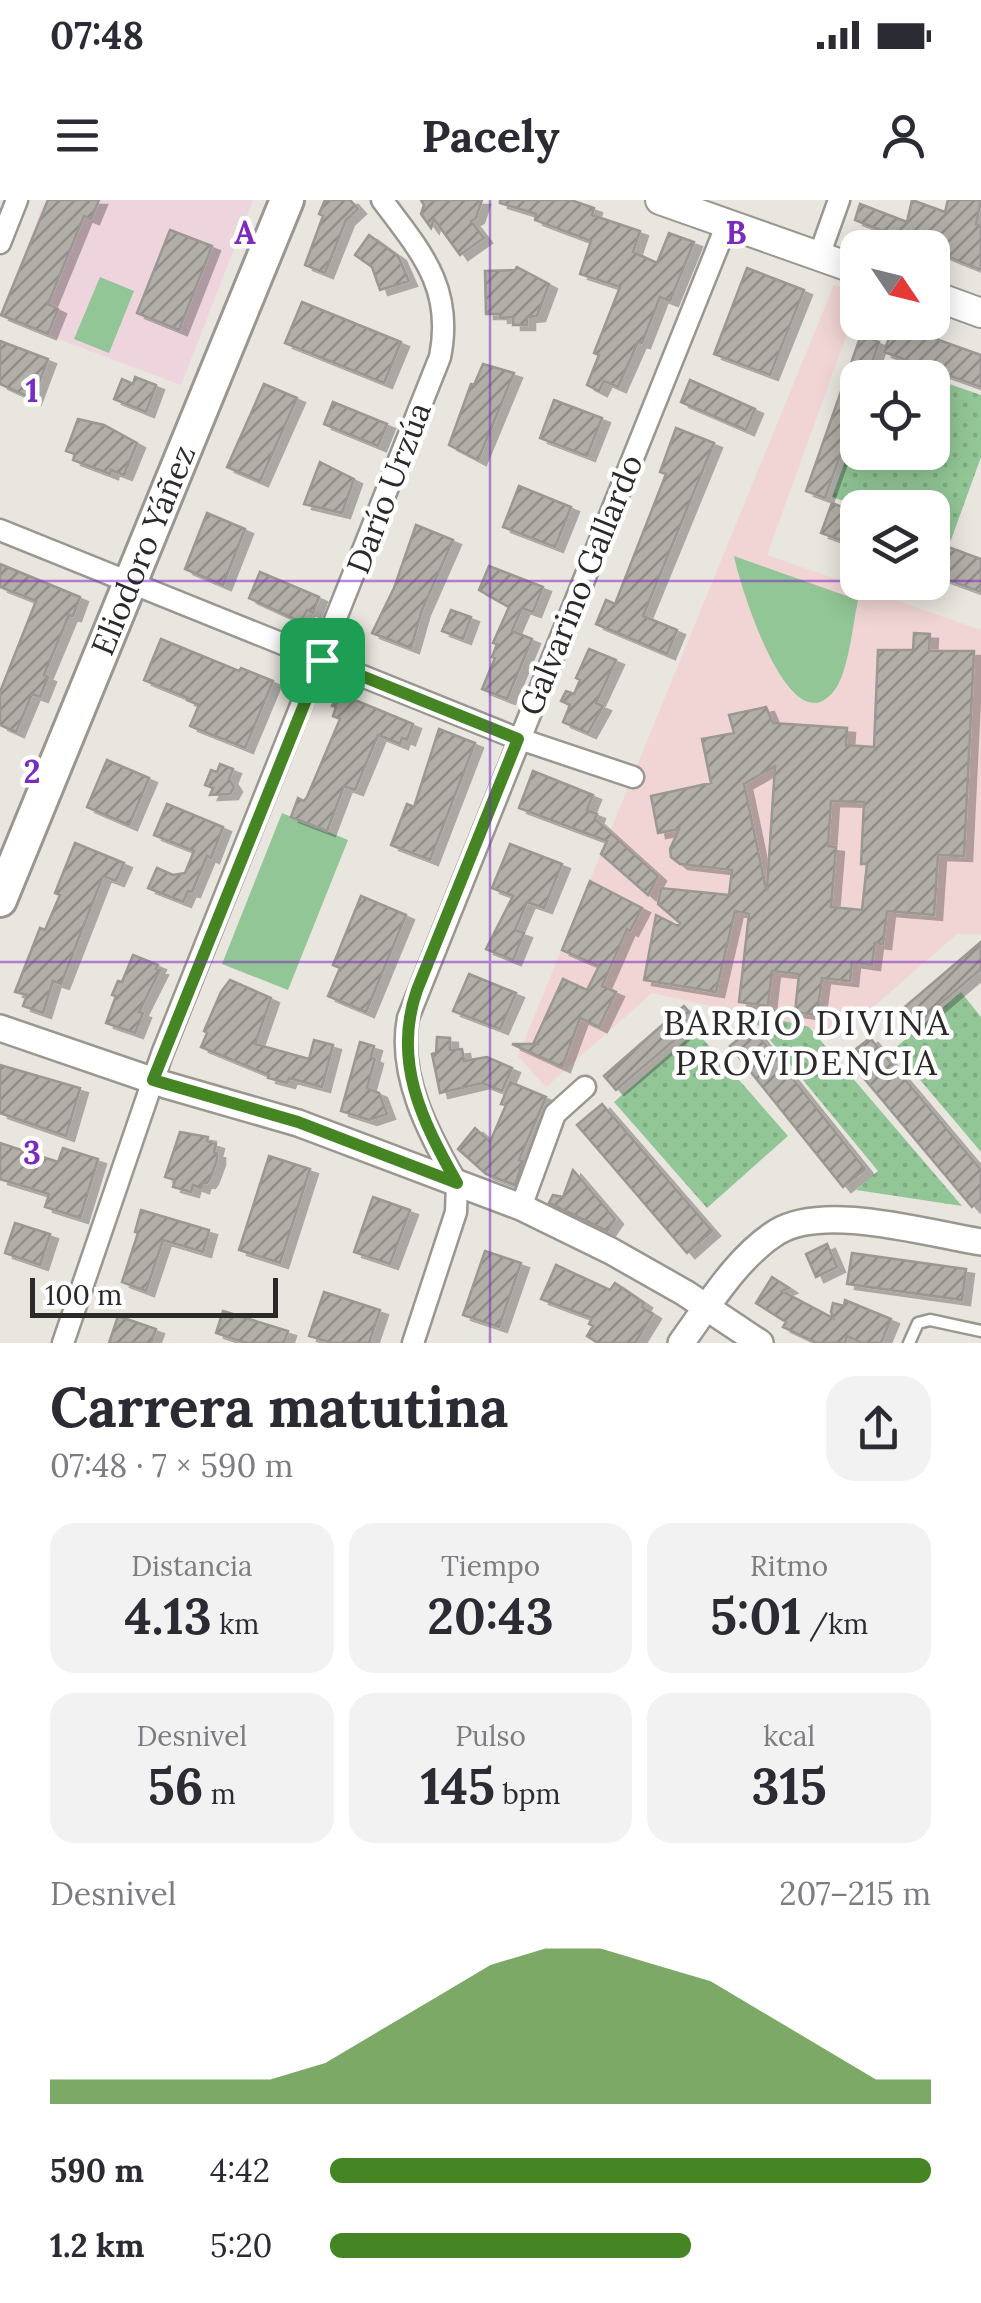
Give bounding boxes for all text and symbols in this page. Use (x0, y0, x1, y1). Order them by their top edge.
text: 07:48 (50, 11, 144, 59)
text: Pacely (422, 107, 559, 164)
icon: menu (50, 108, 105, 163)
icon: person (876, 108, 931, 163)
text: A (234, 212, 256, 253)
text: B (725, 212, 747, 253)
north arrow (840, 230, 950, 340)
map controls (840, 230, 950, 600)
button: locate (840, 360, 950, 470)
text: 1 (26, 370, 39, 411)
street label: Darío Urzúa (337, 396, 440, 579)
street label: Eliodoro Yáñez (82, 439, 204, 661)
street label: Galvarino Gallardo (510, 448, 652, 721)
button: layers (840, 490, 950, 600)
pin (280, 618, 365, 703)
icon: arrive (295, 633, 350, 688)
text: 2 (23, 751, 41, 792)
district label: BARRIO DIVINA PROVIDENCIA (663, 1000, 951, 1085)
text: 3 (23, 1132, 41, 1173)
scale bar (30, 1273, 278, 1318)
text: 100 m (45, 1277, 122, 1313)
text: Carrera matutina (50, 1372, 508, 1442)
button: share (826, 1376, 931, 1481)
text: 07:48 · 7 × 590 m (50, 1445, 293, 1486)
text: Distancia (131, 1548, 252, 1584)
text: Tiempo (441, 1548, 540, 1584)
text: Ritmo (750, 1548, 828, 1584)
text: 4.13 (124, 1584, 212, 1648)
text: 20:43 (427, 1584, 554, 1648)
text: 5:01 (710, 1584, 802, 1648)
text: km (212, 1606, 259, 1642)
text: /km (802, 1606, 868, 1642)
text: Desnivel (136, 1718, 247, 1754)
text: Pulso (455, 1718, 526, 1754)
text: kcal (763, 1718, 815, 1754)
text: 56 (148, 1754, 204, 1818)
text: 145 (420, 1754, 495, 1818)
text: 315 (752, 1754, 827, 1818)
text: m (204, 1776, 236, 1812)
text: bpm (495, 1776, 561, 1812)
text: Desnivel (50, 1873, 176, 1914)
text: 207–215 m (779, 1873, 931, 1914)
text: 590 m (50, 2150, 144, 2191)
text: 4:42 (210, 2150, 270, 2191)
text: 1.2 km (50, 2225, 144, 2266)
text: 5:20 (210, 2225, 273, 2266)

